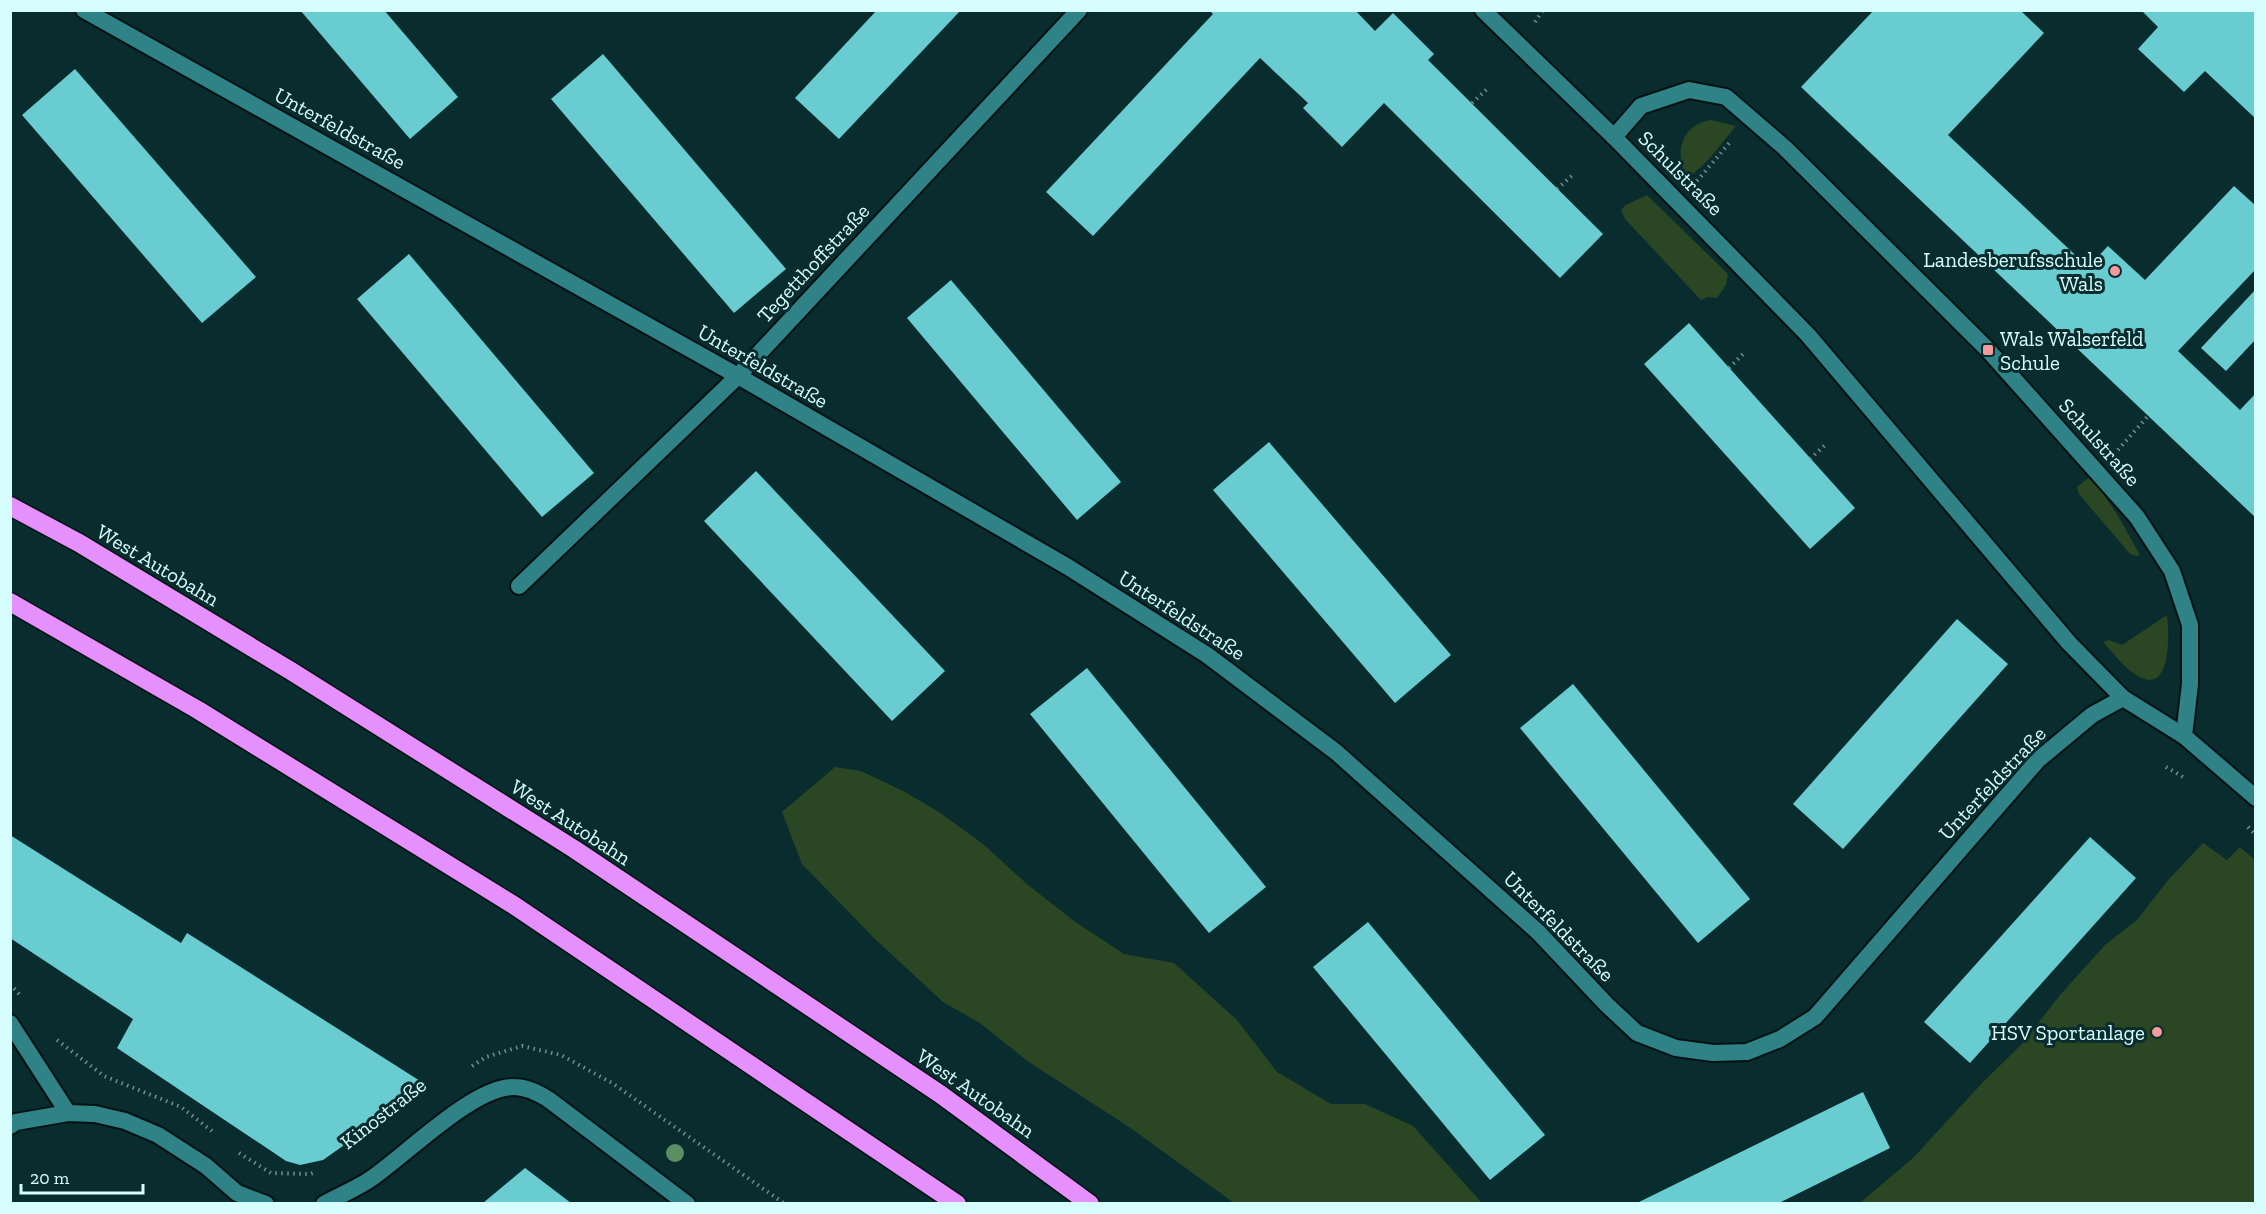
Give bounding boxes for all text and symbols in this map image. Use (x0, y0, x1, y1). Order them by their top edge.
street label: Unterfeldstraße (270, 82, 410, 174)
street label: Schulstraße (1633, 125, 1729, 221)
street label: Tegetthoffstraße (752, 198, 875, 328)
place label: Landesberufsschule Wals (1923, 247, 2103, 296)
marker: Landesberufsschule Wals (2108, 264, 2122, 278)
street label: Unterfeldstraße (693, 319, 833, 413)
place label: Wals Walserfeld Schule (2000, 326, 2144, 375)
marker: Wals Walserfeld Schule (1981, 343, 1995, 357)
street label: Schulstraße (2054, 393, 2146, 491)
street label: West Autobahn (92, 519, 224, 611)
street label: Unterfeldstraße (1114, 565, 1250, 665)
street label: Unterfeldstraße (1933, 721, 2051, 845)
street label: West Autobahn (506, 774, 636, 870)
street label: Unterfeldstraße (1498, 865, 1620, 987)
place label: HSV Sportanlage (1991, 1020, 2145, 1045)
marker: HSV Sportanlage (2150, 1025, 2164, 1039)
street label: West Autobahn (912, 1043, 1040, 1143)
street label: Kinostraße (335, 1072, 431, 1154)
scale bar (21, 1157, 142, 1195)
text: 20 m (30, 1167, 70, 1189)

